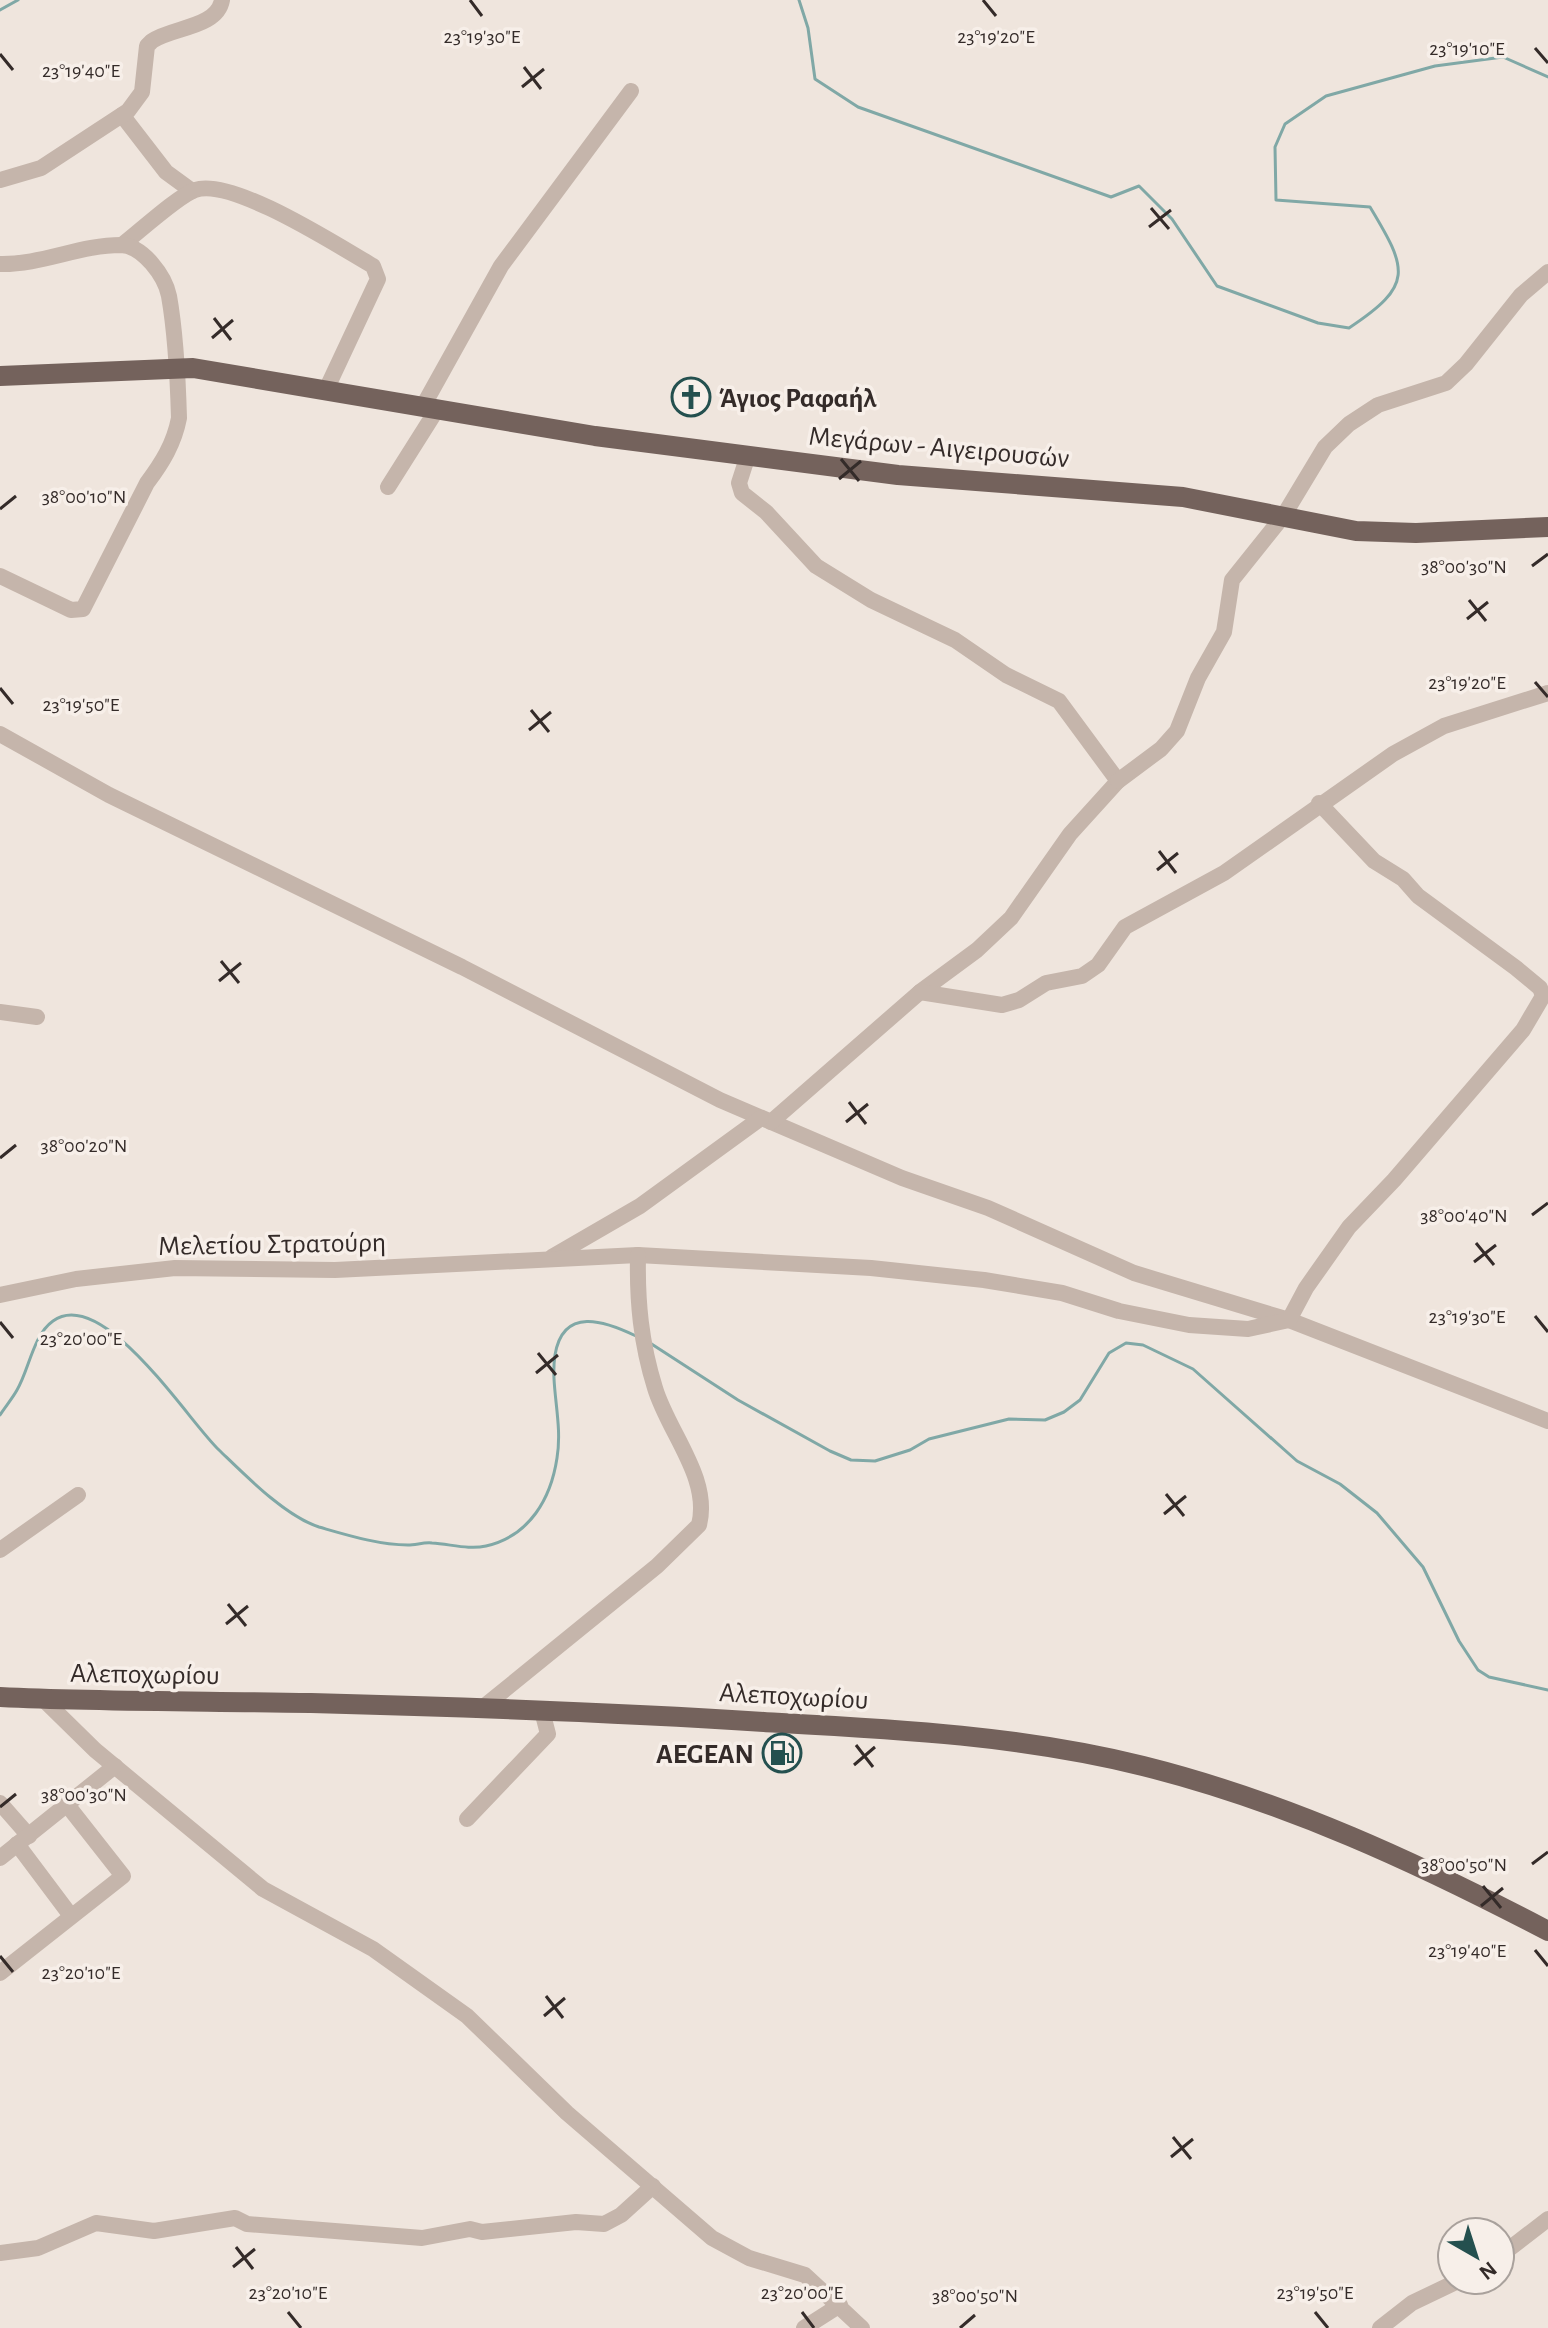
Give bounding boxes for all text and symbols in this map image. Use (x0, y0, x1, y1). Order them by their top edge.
text: 23°19'30"E (444, 27, 521, 47)
text: 23°19'20"E (957, 27, 1035, 47)
text: 23°19'10"E (1429, 39, 1505, 59)
text: 23°19'40"E (42, 61, 120, 81)
church icon: Άγιος Ραφαήλ (670, 376, 712, 418)
place label: Άγιος Ραφαήλ (719, 385, 877, 413)
street label: Μεγάρων - Αιγειρουσών (807, 423, 1070, 473)
text: 38°00'10"N (42, 487, 126, 507)
text: 38°00'30"N (1421, 557, 1507, 577)
text: 23°19'20"E (1428, 673, 1506, 693)
text: 23°19'50"E (43, 695, 120, 715)
text: 38°00'20"N (41, 1136, 127, 1156)
text: 38°00'40"N (1420, 1206, 1508, 1226)
street label: Μελετίου Στρατούρη (158, 1229, 386, 1261)
text: 23°19'30"E (1429, 1307, 1506, 1327)
text: 23°20'00"E (40, 1329, 123, 1349)
street label: Αλεποχωρίου (70, 1660, 220, 1690)
street label: Αλεποχωρίου (718, 1679, 869, 1715)
fuel station icon: AEGEAN (761, 1732, 803, 1774)
place label: AEGEAN (656, 1741, 754, 1769)
text: 38°00'30"N (41, 1785, 127, 1805)
text: 38°00'50"N (1421, 1855, 1507, 1875)
text: 23°19'40"E (1428, 1941, 1506, 1961)
text: 23°20'10"E (42, 1963, 121, 1983)
north arrow (1436, 2216, 1516, 2296)
text: N (1475, 2257, 1501, 2284)
text: 23°20'10"E (249, 2283, 328, 2303)
text: 23°20'00"E (761, 2283, 844, 2303)
text: 23°19'50"E (1277, 2283, 1354, 2303)
text: 38°00'50"N (932, 2286, 1018, 2306)

